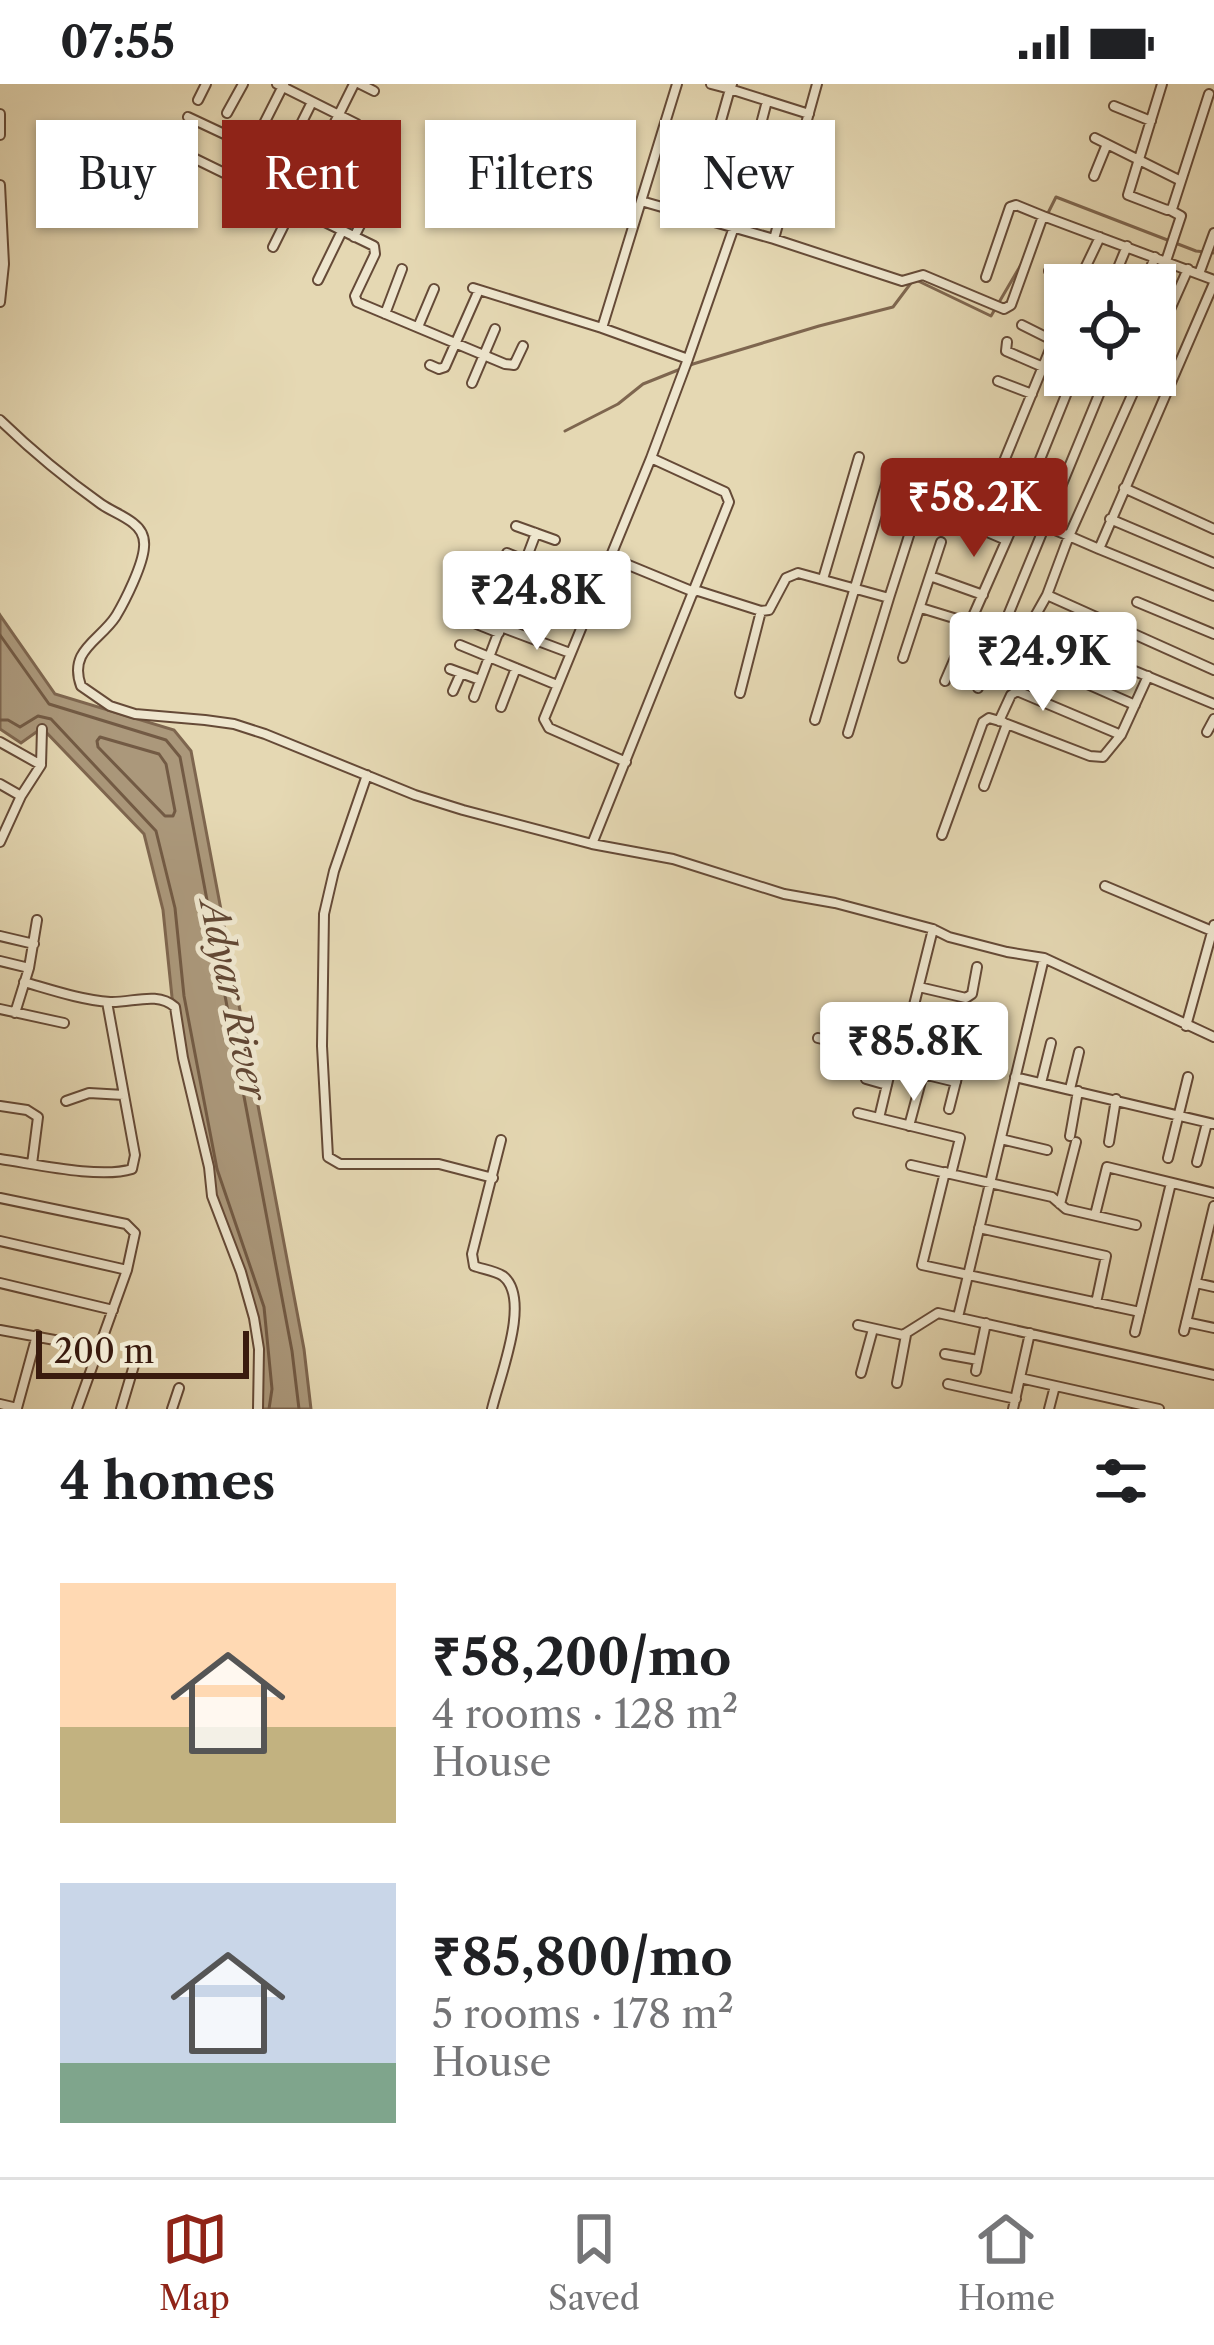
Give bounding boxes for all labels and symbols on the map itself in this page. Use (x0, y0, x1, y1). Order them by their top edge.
pin: ₹58.2K (876, 458, 1072, 560)
pin: ₹24.8K (439, 551, 635, 653)
pin: ₹24.9K (945, 612, 1141, 714)
water label: Adyar River (190, 891, 277, 1107)
pin: ₹85.8K (816, 1002, 1012, 1104)
scale bar (36, 1325, 249, 1378)

